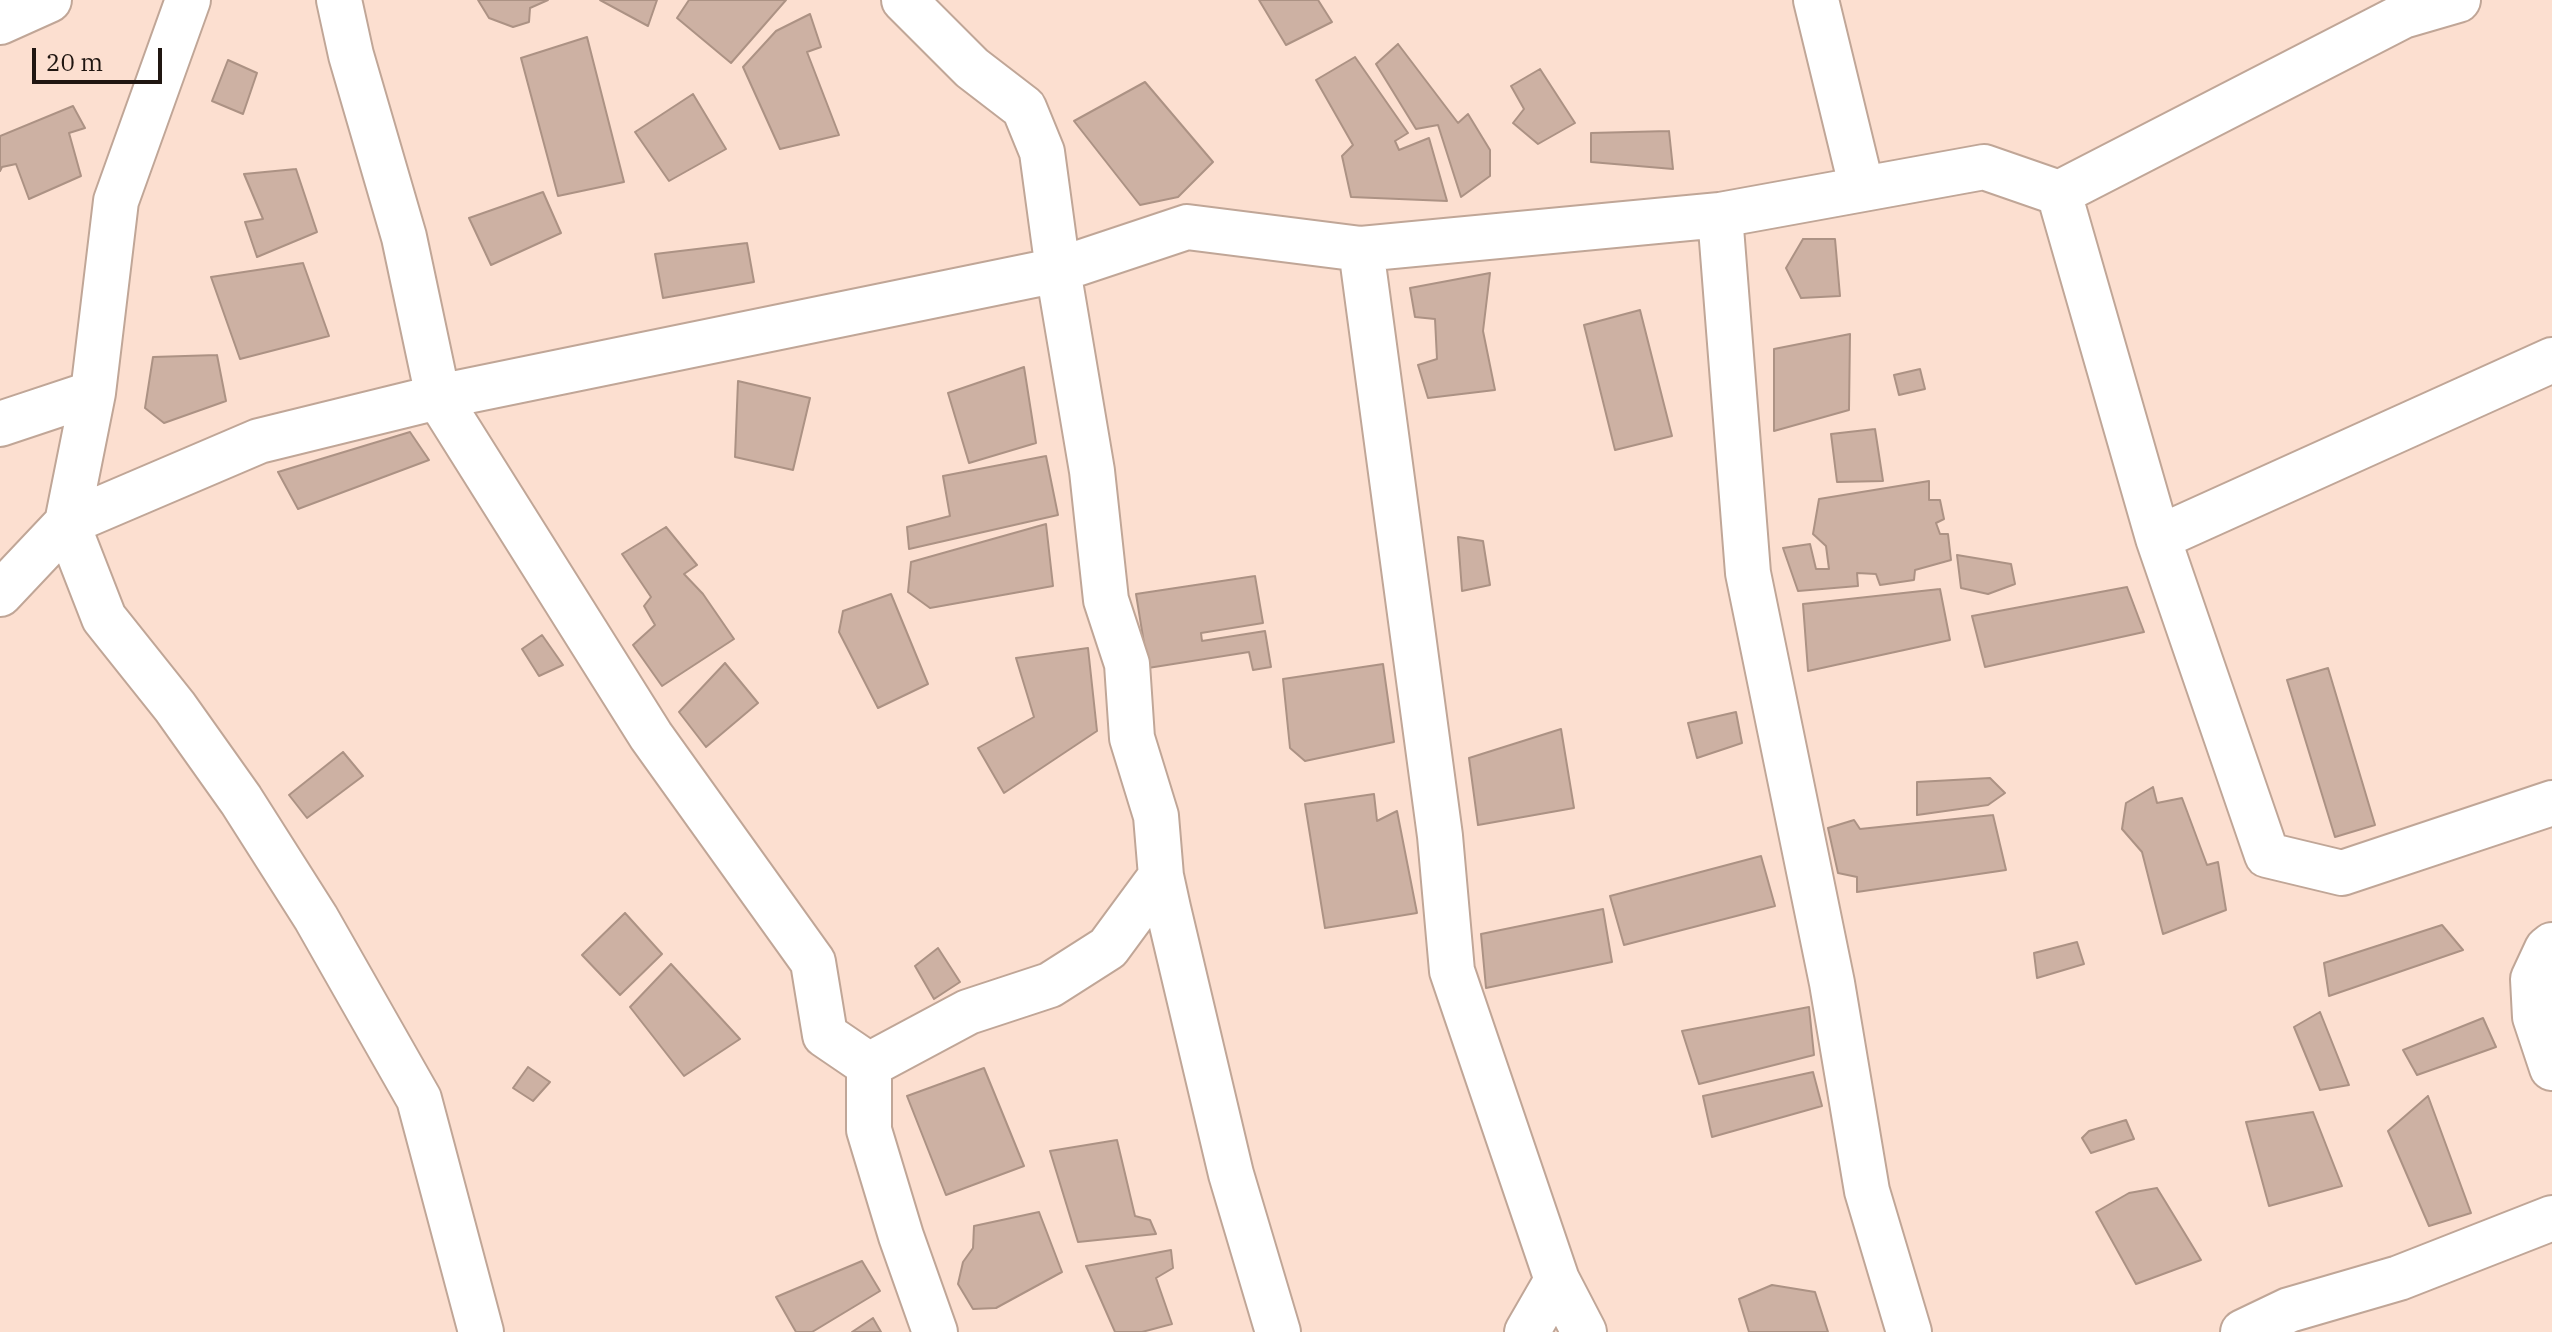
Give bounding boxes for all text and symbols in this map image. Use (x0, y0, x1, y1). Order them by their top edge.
scale bar (36, 32, 166, 82)
text: 20 m (46, 46, 103, 78)

